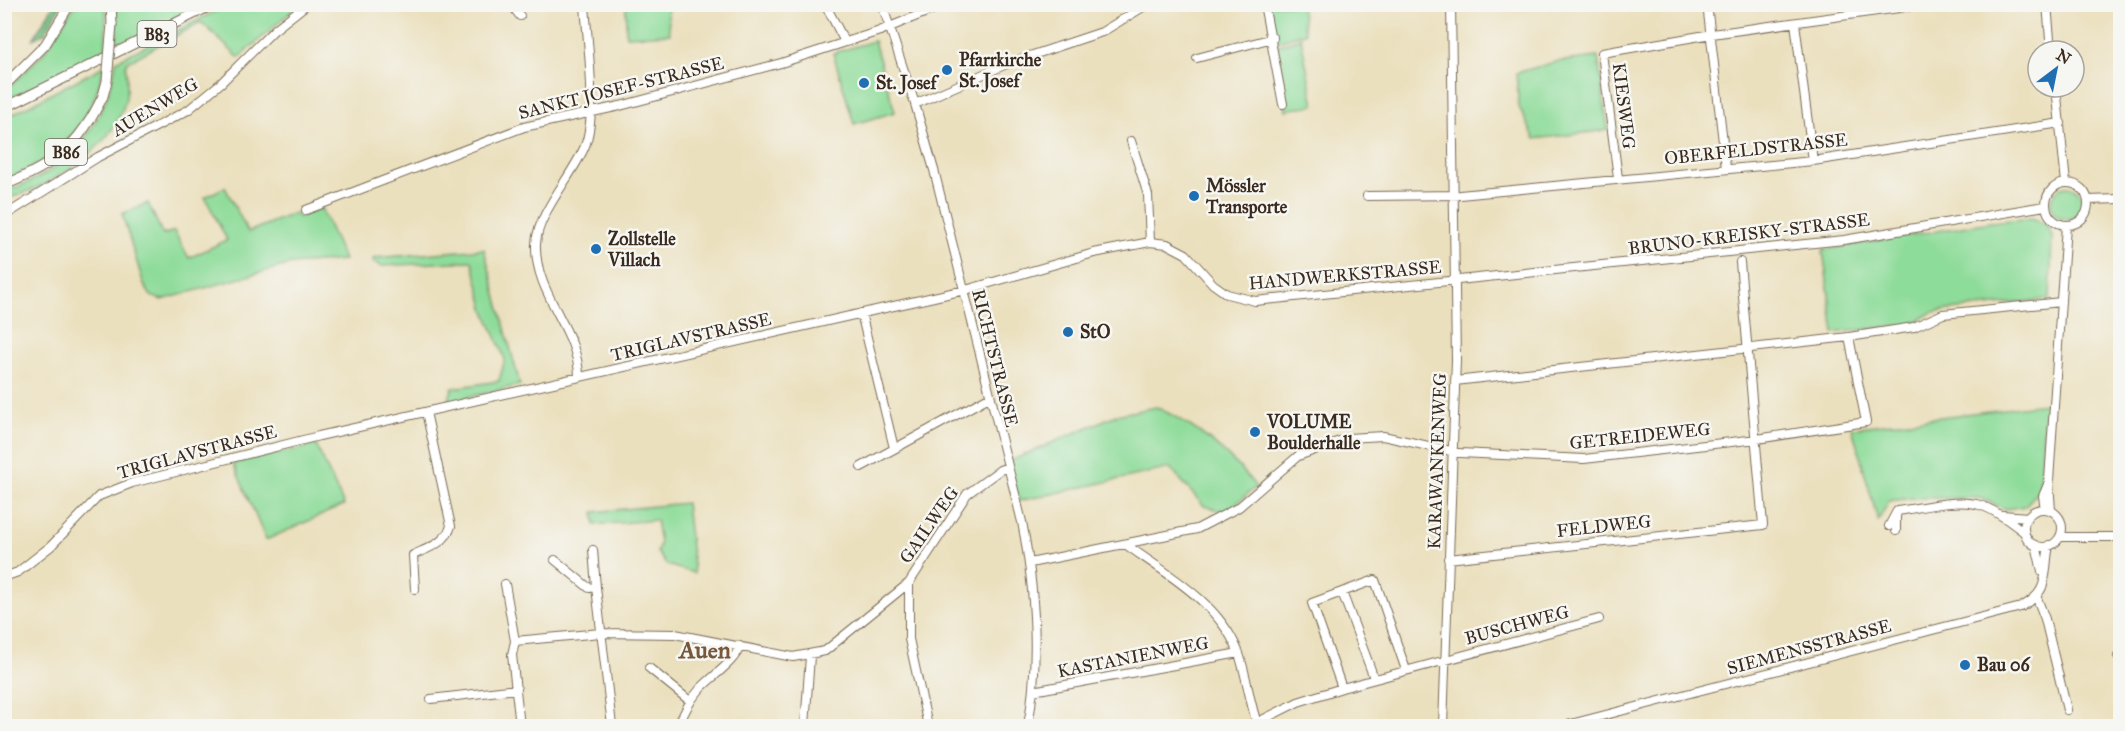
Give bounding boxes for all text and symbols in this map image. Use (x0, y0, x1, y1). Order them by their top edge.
road number: B83 (138, 21, 176, 47)
north arrow (2026, 39, 2086, 99)
text: N (2053, 45, 2075, 69)
place label: Pfarrkirche St. Josef (959, 49, 1042, 93)
street label: SANKT JOSEF-STRASSE (516, 52, 726, 125)
street label: KIESWEG (1608, 62, 1640, 150)
marker: Pfarrkirche St. Josef (940, 63, 954, 77)
place label: St. Josef (876, 72, 940, 95)
street label: AUENWEG (107, 73, 202, 142)
marker: St. Josef (857, 76, 871, 90)
street label: OBERFELDSTRASSE (1663, 128, 1849, 170)
road number: B86 (45, 139, 87, 165)
place label: Mössler Transporte (1205, 175, 1288, 219)
marker: Mössler Transporte (1187, 189, 1201, 203)
street label: BRUNO-KREISKY-STRASSE (1627, 208, 1871, 260)
place label: Zollstelle Villach (607, 228, 676, 271)
marker: Zollstelle Villach (589, 242, 603, 256)
street label: HANDWERKSTRASSE (1248, 256, 1442, 294)
street label: RICHTSTRASSE (967, 287, 1023, 429)
street label: TRIGLAVSTRASSE (609, 308, 773, 366)
place label: StO (1080, 321, 1111, 343)
marker: StO (1061, 325, 1075, 339)
street label: KARAWANKENWEG (1423, 372, 1451, 550)
place label: VOLUME Boulderhalle (1266, 411, 1361, 454)
street label: GETREIDEWEG (1569, 418, 1711, 454)
street label: TRIGLAVSTRASSE (115, 420, 279, 484)
marker: VOLUME Boulderhalle (1248, 425, 1262, 439)
street label: GAILWEG (894, 482, 964, 568)
street label: FELDWEG (1556, 510, 1652, 542)
street label: BUSCHWEG (1462, 601, 1572, 649)
street label: SIEMENSSTRASSE (1725, 614, 1894, 679)
street label: KASTANIENWEG (1055, 632, 1211, 682)
district label: Auen (677, 635, 731, 665)
place label: Bau 06 (1977, 654, 2030, 676)
marker: Bau 06 (1958, 658, 1972, 672)

